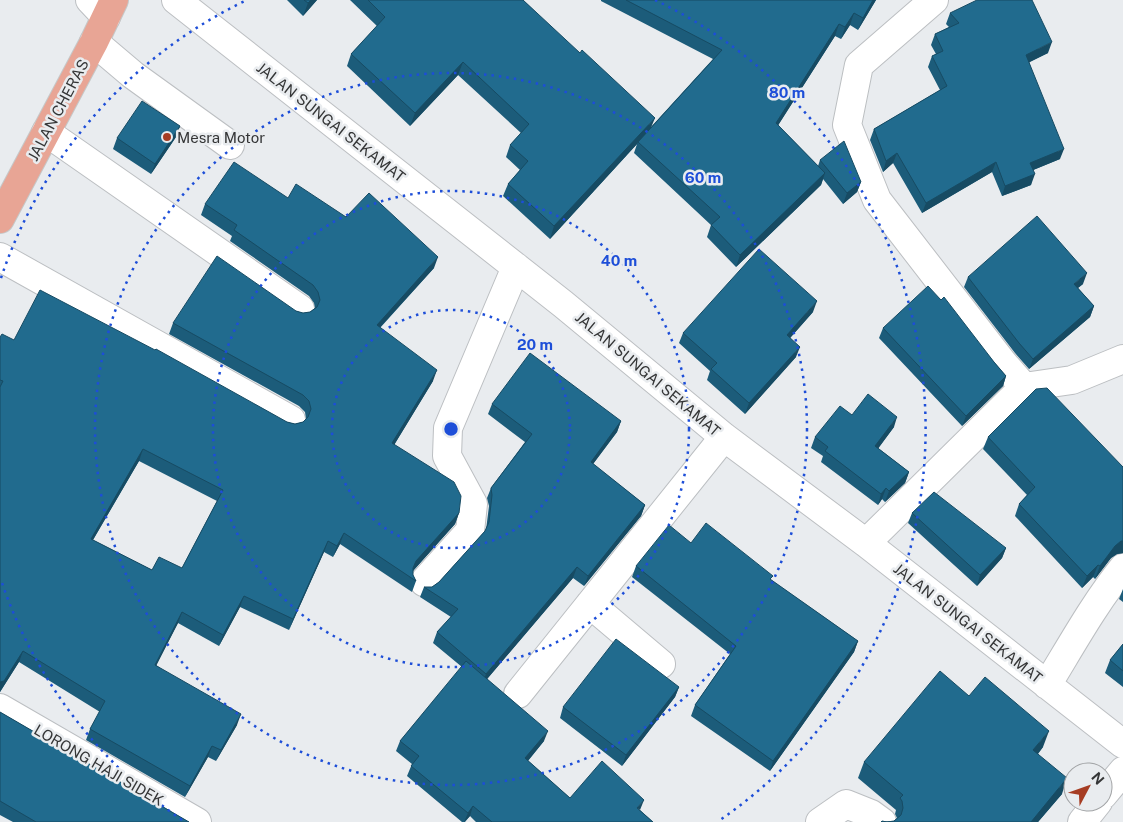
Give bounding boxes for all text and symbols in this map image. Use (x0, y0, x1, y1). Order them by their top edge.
street label: JALAN CHERAS (24, 56, 92, 164)
street label: JALAN SUNGAI SEKAMAT (253, 59, 409, 185)
text: 80 m (769, 84, 805, 101)
place label: Mesra Motor (177, 129, 265, 146)
marker: Mesra Motor (161, 131, 173, 143)
text: 60 m (685, 169, 721, 186)
text: 40 m (601, 252, 637, 269)
street label: JALAN SUNGAI SEKAMAT (572, 308, 724, 440)
text: 20 m (517, 336, 553, 353)
centre of rings (442, 420, 460, 438)
street label: JALAN SUNGAI SEKAMAT (890, 560, 1046, 686)
street label: LORONG HAJI SIDEK (31, 721, 167, 809)
north arrow (1063, 762, 1113, 812)
text: N (1088, 769, 1107, 788)

